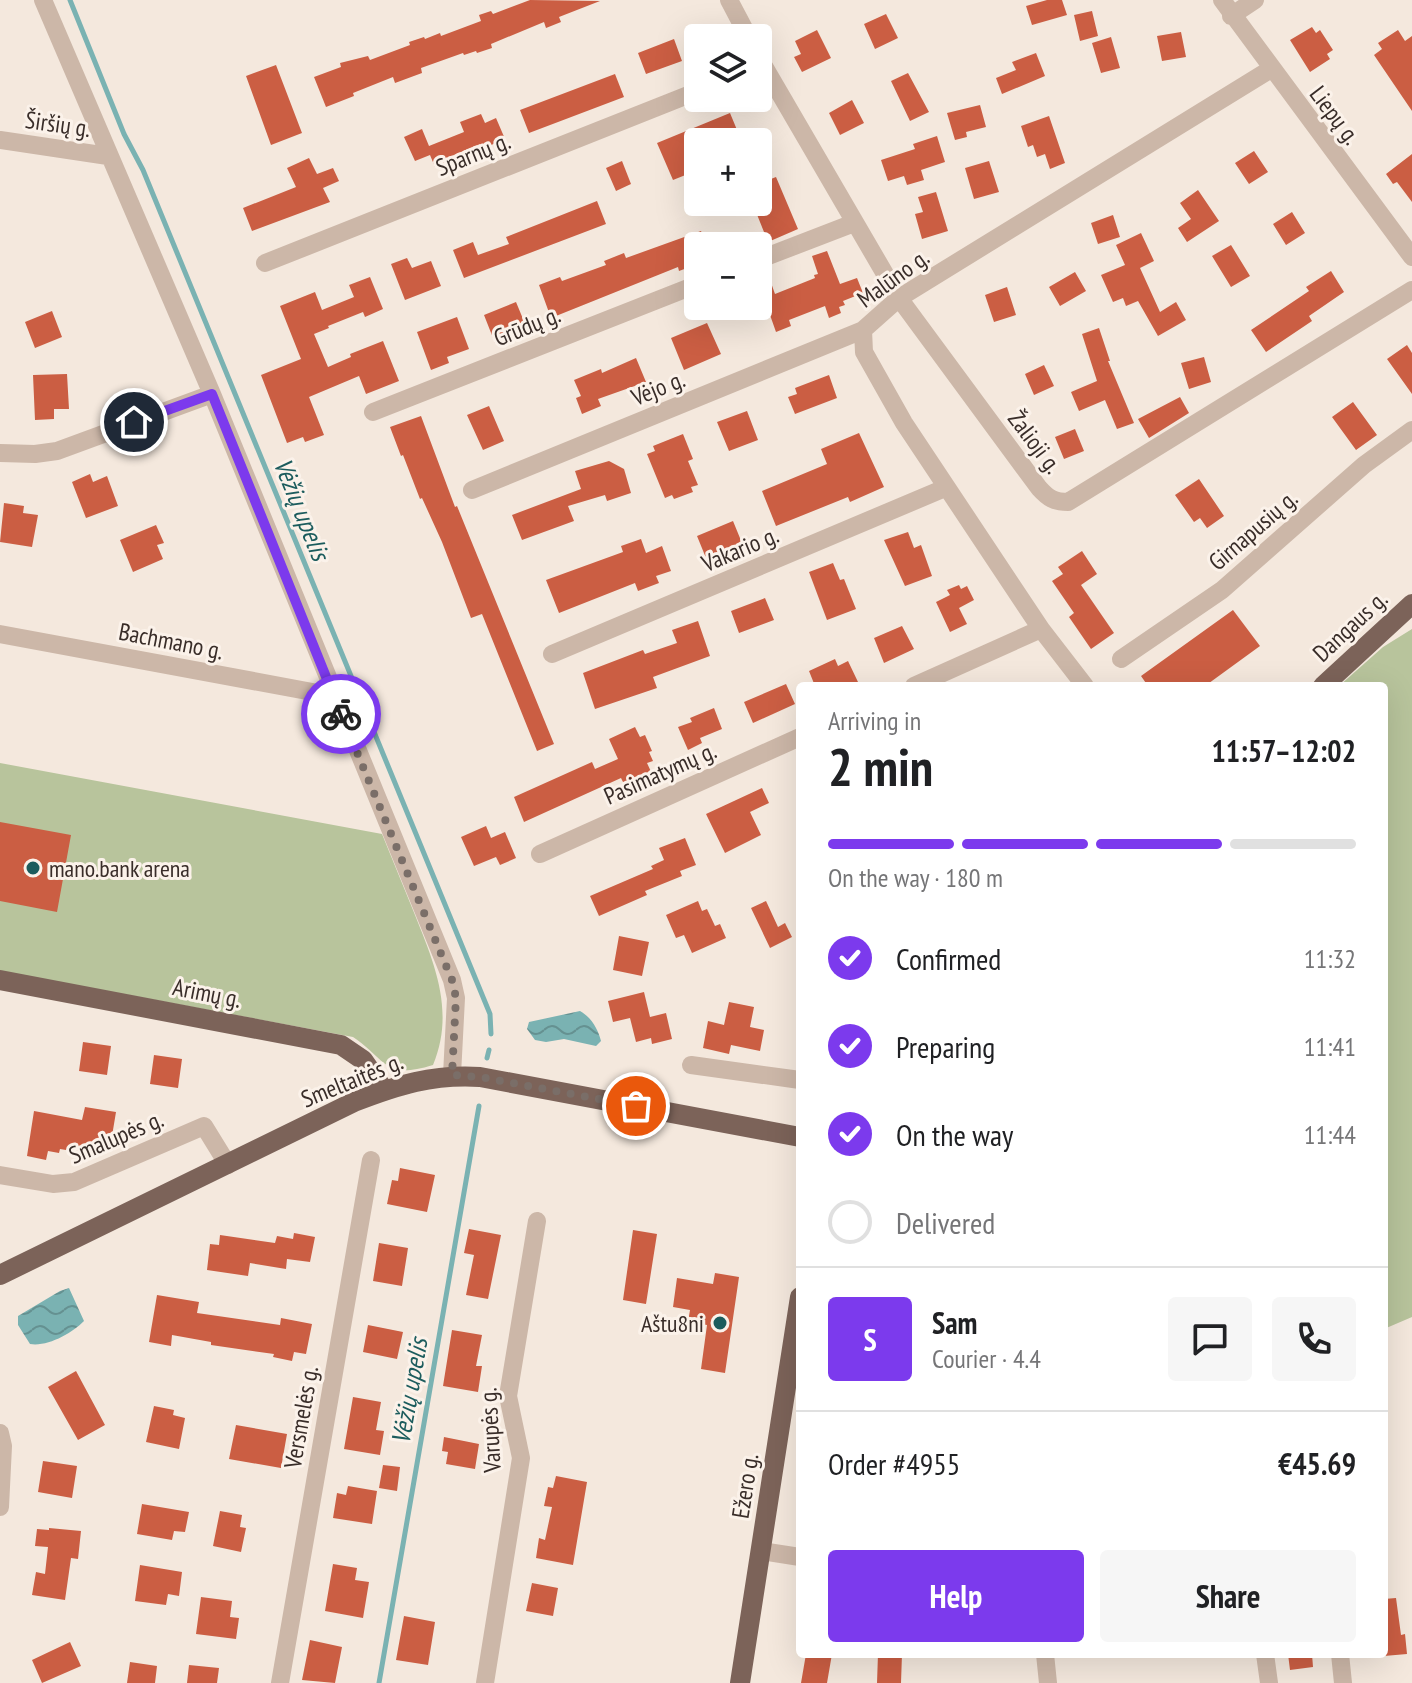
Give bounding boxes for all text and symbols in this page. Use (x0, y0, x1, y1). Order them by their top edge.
map controls (684, 24, 772, 320)
button: layers (684, 24, 772, 112)
street label: Liepų g. (1303, 79, 1367, 151)
street label: Širšių g. (23, 104, 93, 144)
street label: Sparnų g. (431, 125, 515, 183)
button: + (684, 128, 772, 216)
button: − (684, 232, 772, 320)
street label: Malūno g. (851, 241, 935, 315)
street label: Grūdų g. (489, 299, 565, 353)
street label: Vėjo g. (626, 363, 689, 413)
pin (100, 388, 168, 456)
icon: home (112, 400, 156, 444)
street label: Žalioji g. (1001, 404, 1069, 480)
water label: Vėžių upelis (267, 453, 338, 567)
street label: Girnapusių g. (1202, 483, 1304, 577)
street label: Vakario g. (696, 519, 783, 579)
street label: Dangaus g. (1306, 584, 1394, 668)
street label: Bachmano g. (116, 616, 226, 666)
courier (301, 674, 381, 754)
icon: bike (319, 692, 363, 736)
text: Arriving in (828, 704, 921, 737)
text: 11:57–12:02 (1212, 731, 1356, 770)
text: 2 min (828, 733, 933, 800)
street label: Pasimatymų g. (599, 735, 721, 811)
place label: mano.bank arena (49, 853, 190, 884)
marker: mano.bank arena (24, 859, 42, 877)
text: On the way · 180 m (828, 861, 1003, 894)
icon: check (828, 936, 872, 980)
text: Confirmed (896, 939, 1001, 978)
text: 11:32 (1304, 942, 1356, 975)
street label: Arimų g. (170, 971, 244, 1015)
icon: check (828, 1024, 872, 1068)
text: Preparing (896, 1027, 995, 1066)
text: 11:41 (1304, 1030, 1356, 1063)
street label: Smeltaitės g. (297, 1046, 407, 1114)
pin (602, 1072, 670, 1140)
icon: bag (614, 1084, 658, 1128)
street label: Smalupės g. (64, 1103, 168, 1171)
icon: check (828, 1112, 872, 1156)
text: On the way (896, 1115, 1013, 1154)
text: 11:44 (1304, 1118, 1356, 1151)
text: Delivered (896, 1203, 995, 1242)
button: chat (1168, 1297, 1252, 1381)
button: phone (1272, 1297, 1356, 1381)
text: Sam (932, 1303, 977, 1342)
place label: Aštu8ni (641, 1308, 704, 1339)
marker: Aštu8ni (711, 1314, 729, 1332)
text: S (863, 1320, 877, 1359)
water label: Vėžių upelis (383, 1333, 435, 1447)
text: Courier · 4.4 (932, 1342, 1041, 1375)
street label: Versmelės g. (277, 1363, 325, 1472)
street label: Varupės g. (472, 1387, 508, 1474)
text: Order #4955 (828, 1444, 960, 1483)
text: €45.69 (1278, 1444, 1356, 1483)
street label: Ežero g. (725, 1451, 765, 1521)
button: Help (828, 1550, 1084, 1642)
button: Share (1100, 1550, 1356, 1642)

